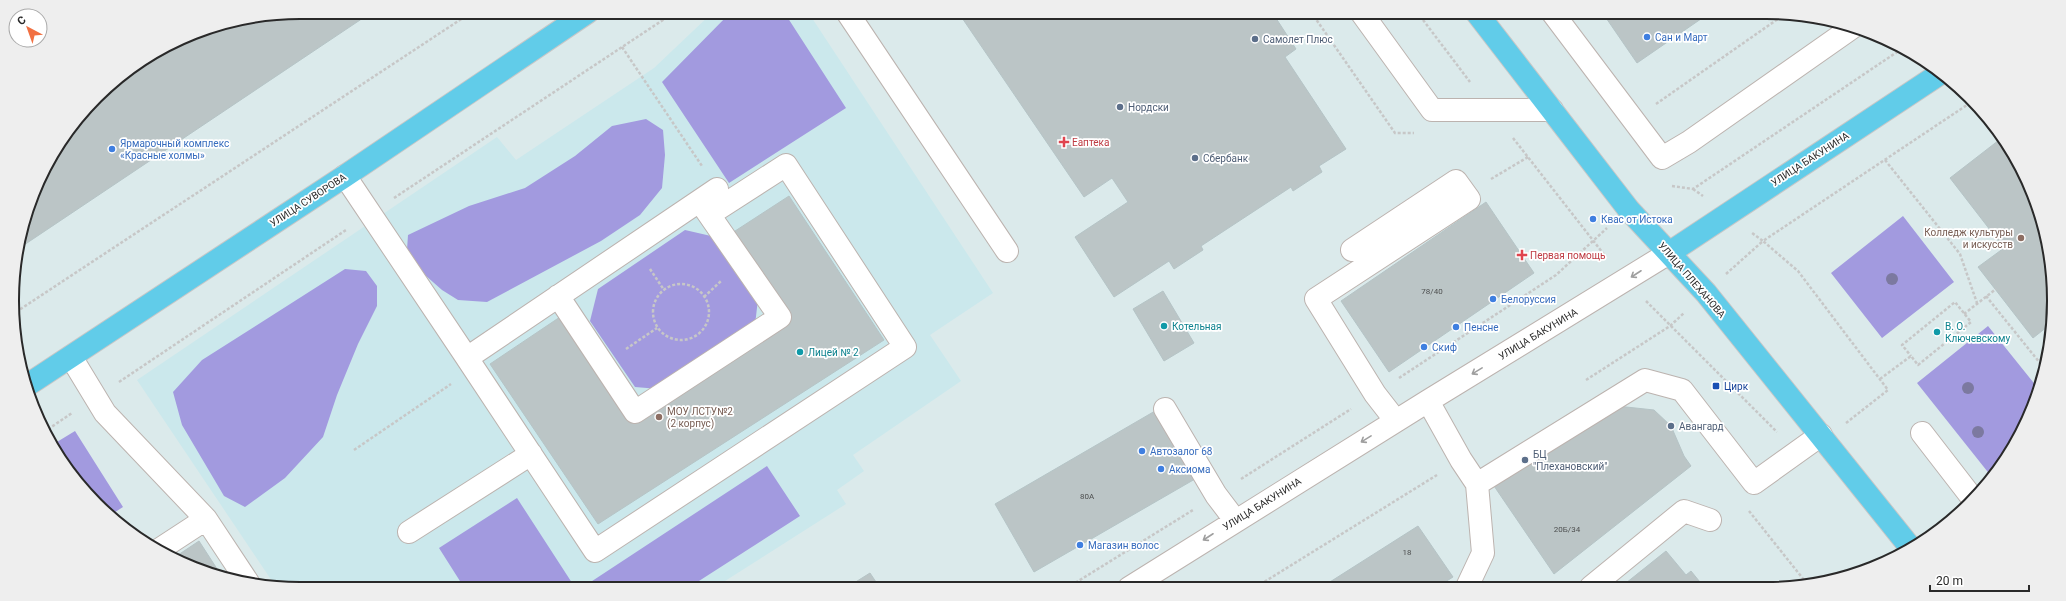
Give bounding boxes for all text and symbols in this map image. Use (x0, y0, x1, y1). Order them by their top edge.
north arrow (8, 8, 48, 48)
text: С (15, 14, 29, 28)
marker: Сан и Март (1642, 32, 1652, 42)
place label: Сан и Март (1655, 32, 1708, 43)
marker: Самолет Плюс (1250, 34, 1260, 44)
place label: Самолет Плюс (1263, 34, 1333, 45)
marker: Нордски (1115, 102, 1125, 112)
place label: Нордски (1128, 102, 1169, 113)
street label: УЛИЦА БАКУНИНА (1769, 130, 1851, 188)
marker: Еаптека (1059, 137, 1069, 147)
place label: Еаптека (1072, 137, 1109, 148)
place label: Ярмарочный комплекс «Красные холмы» (120, 138, 229, 161)
marker: Ярмарочный комплекс «Красные холмы» (107, 144, 117, 154)
marker: Сбербанк (1190, 153, 1200, 163)
place label: Сбербанк (1203, 153, 1249, 164)
street label: УЛИЦА СУВОРОВА (268, 171, 349, 229)
marker: Квас от Истока (1588, 214, 1598, 224)
place label: Квас от Истока (1601, 214, 1673, 225)
place label: Колледж культуры и искусств (1924, 227, 2013, 250)
marker: Колледж культуры и искусств (2016, 233, 2026, 243)
street label: УЛИЦА ПЛЕХАНОВА (1656, 240, 1728, 320)
marker: Первая помощь (1517, 250, 1527, 260)
place label: Первая помощь (1530, 250, 1605, 261)
one-way arrow (1631, 270, 1642, 278)
house number: 78/40 (1421, 287, 1443, 296)
marker: Белоруссия (1488, 294, 1498, 304)
place label: Белоруссия (1501, 294, 1556, 305)
street label: УЛИЦА БАКУНИНА (1497, 306, 1580, 362)
marker: Котельная (1159, 321, 1169, 331)
place label: Котельная (1172, 321, 1222, 332)
place label: В. О. Ключевскому (1945, 321, 2010, 344)
marker: Пенсне (1451, 322, 1461, 332)
place label: Пенсне (1464, 322, 1499, 333)
marker: В. О. Ключевскому (1932, 327, 1942, 337)
marker: Скиф (1419, 342, 1429, 352)
place label: Скиф (1432, 342, 1457, 353)
marker: Лицей № 2 (795, 347, 805, 357)
place label: Лицей № 2 (808, 347, 859, 358)
one-way arrow (1471, 367, 1483, 375)
marker: Цирк (1711, 381, 1721, 391)
place label: Цирк (1724, 381, 1749, 392)
place label: МОУ ЛСТУ№2 (2 корпус) (667, 406, 733, 430)
marker: МОУ ЛСТУ№2 (2 корпус) (654, 412, 664, 422)
marker: Авангард (1666, 421, 1676, 431)
place label: Авангард (1679, 421, 1724, 432)
one-way arrow (1361, 435, 1372, 443)
marker: Автозалог 68 (1137, 446, 1147, 456)
place label: Автозалог 68 (1150, 446, 1213, 457)
place label: БЦ "Плехановский" (1533, 449, 1607, 472)
marker: БЦ "Плехановский" (1520, 455, 1530, 465)
marker: Аксиома (1156, 464, 1166, 474)
place label: Аксиома (1169, 464, 1210, 475)
street label: УЛИЦА БАКУНИНА (1221, 475, 1304, 533)
house number: 80А (1080, 492, 1095, 501)
house number: 20Б/34 (1554, 525, 1581, 534)
one-way arrow (1203, 533, 1214, 542)
marker: Магазин волос (1075, 540, 1085, 550)
place label: Магазин волос (1088, 540, 1159, 551)
house number: 18 (1403, 548, 1412, 557)
scale bar (1930, 567, 2029, 593)
text: 20 m (1936, 574, 1963, 588)

